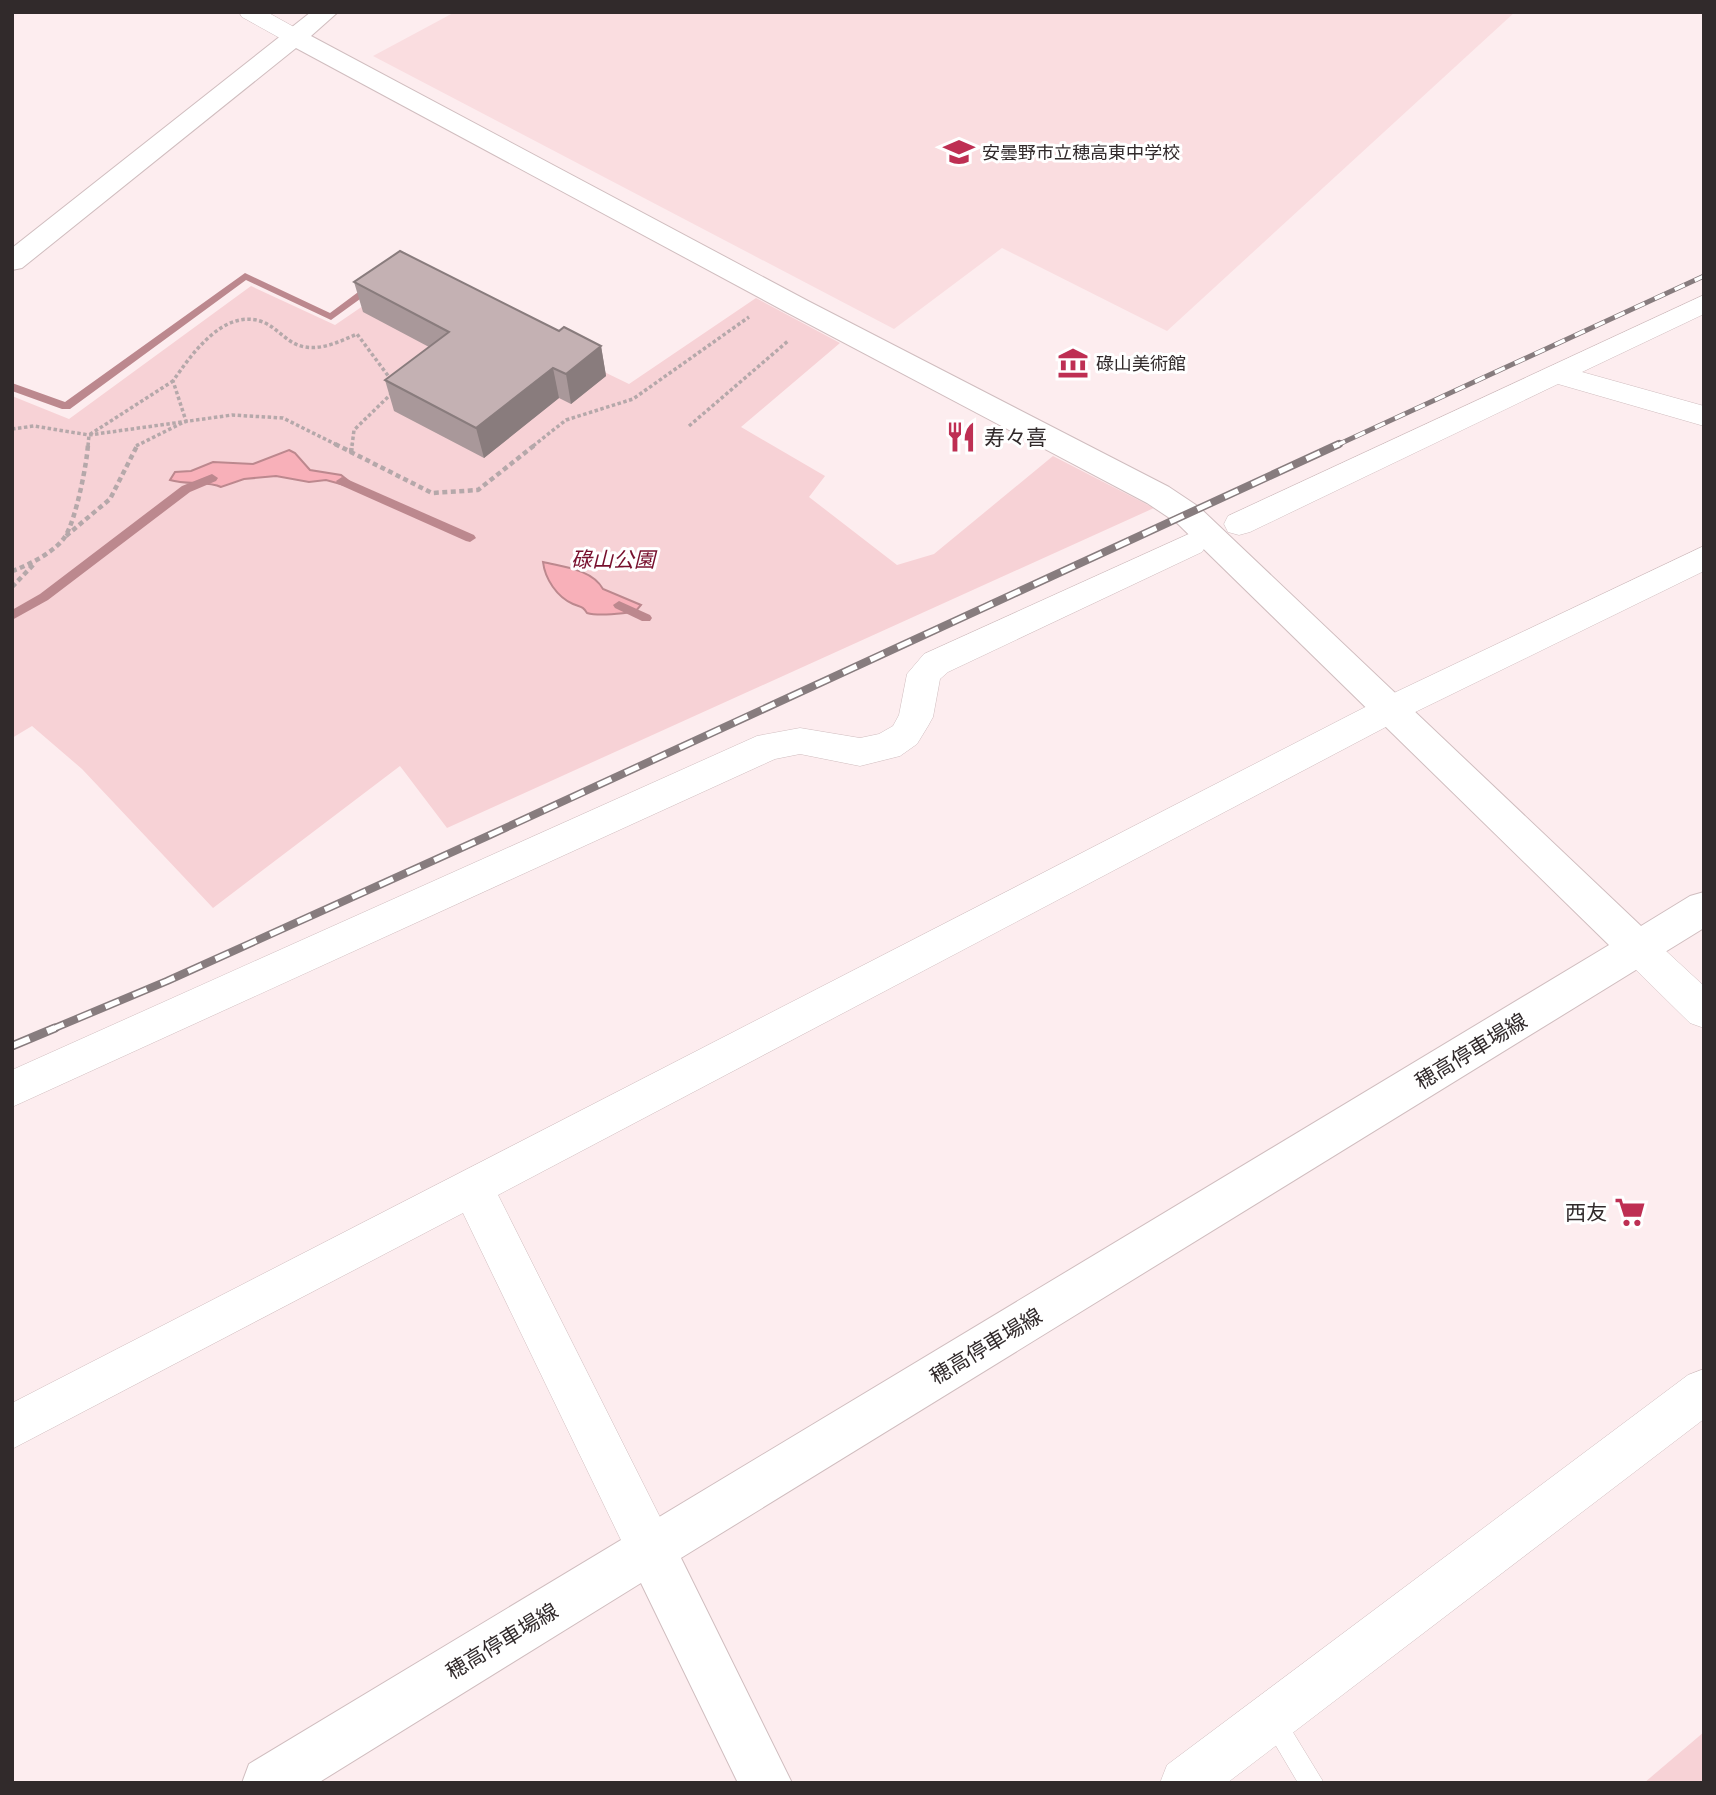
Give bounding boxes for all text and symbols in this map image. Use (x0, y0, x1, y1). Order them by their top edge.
school or university icon: 安曇野市立穂高東中学校 (942, 135, 976, 169)
place label: 安曇野市立穂高東中学校 (982, 141, 1180, 164)
museum icon: 碌山美術館 (1056, 346, 1090, 380)
place label: 碌山美術館 (1096, 352, 1186, 375)
restaurant icon: 寿々喜 (944, 420, 978, 454)
place label: 寿々喜 (984, 424, 1047, 451)
park label: 碌山公園 (571, 546, 658, 573)
street label: 穂高停車場線 (1410, 1007, 1532, 1095)
supermarket icon: 西友 (1613, 1195, 1647, 1229)
place label: 西友 (1565, 1199, 1607, 1226)
street label: 穂高停車場線 (925, 1302, 1047, 1390)
street label: 穂高停車場線 (441, 1597, 563, 1685)

